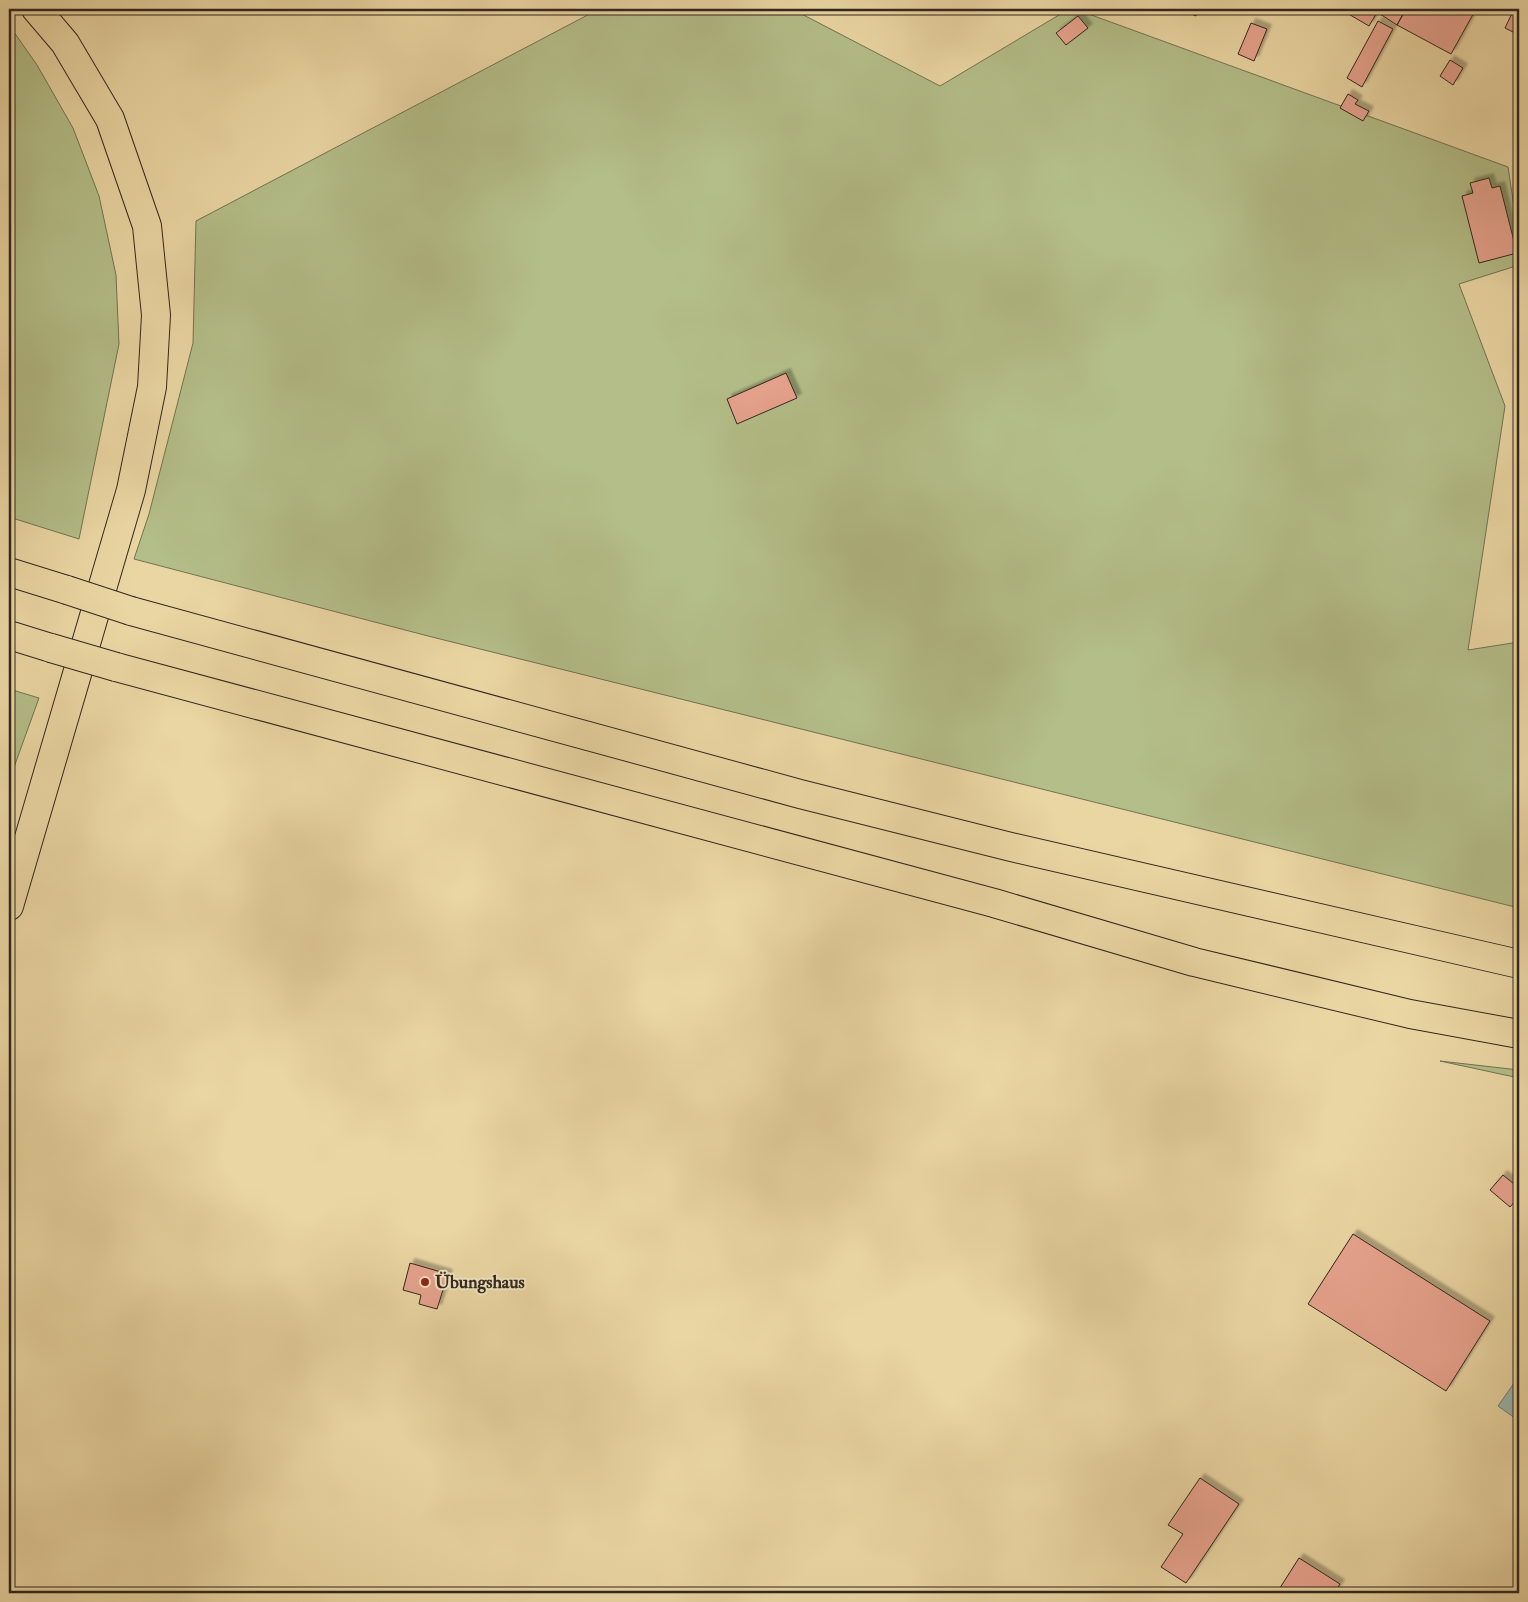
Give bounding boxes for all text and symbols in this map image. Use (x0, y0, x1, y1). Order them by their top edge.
place label: Übungshaus (435, 1271, 525, 1294)
marker: Übungshaus (419, 1276, 431, 1288)

